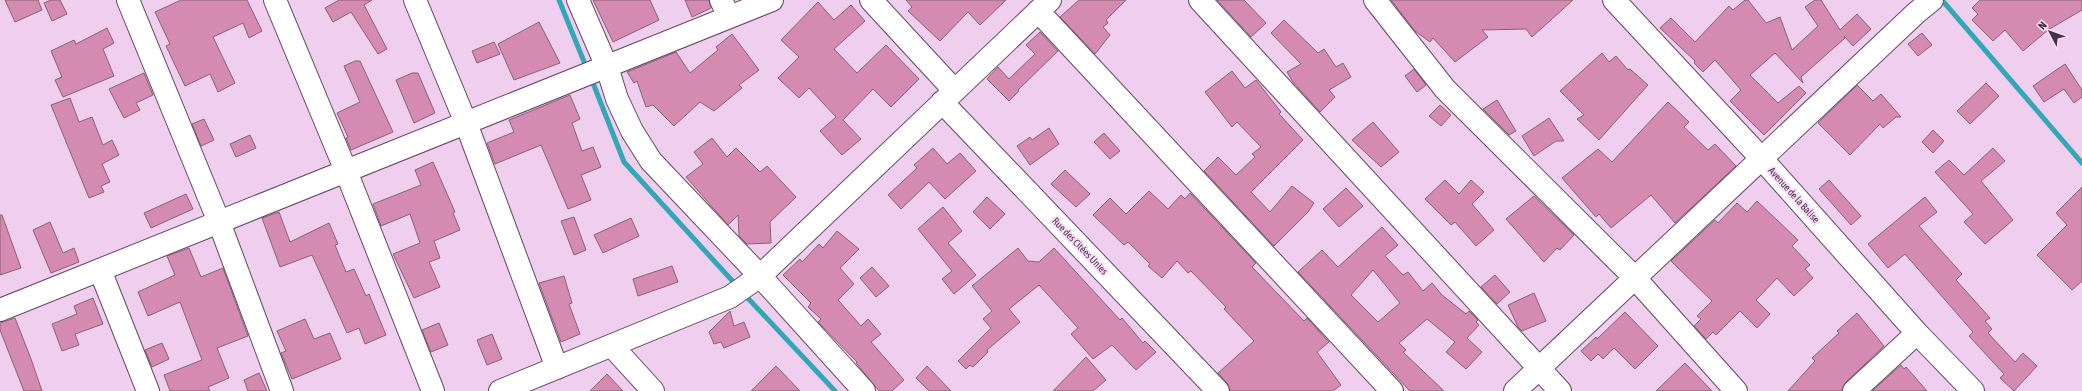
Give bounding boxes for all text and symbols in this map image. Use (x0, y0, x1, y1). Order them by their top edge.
north arrow (2030, 12, 2070, 52)
text: N (2036, 19, 2049, 32)
street label: Avenue de la Balise (1766, 165, 1822, 225)
street label: Rue des Citées Unies (1050, 215, 1110, 277)

